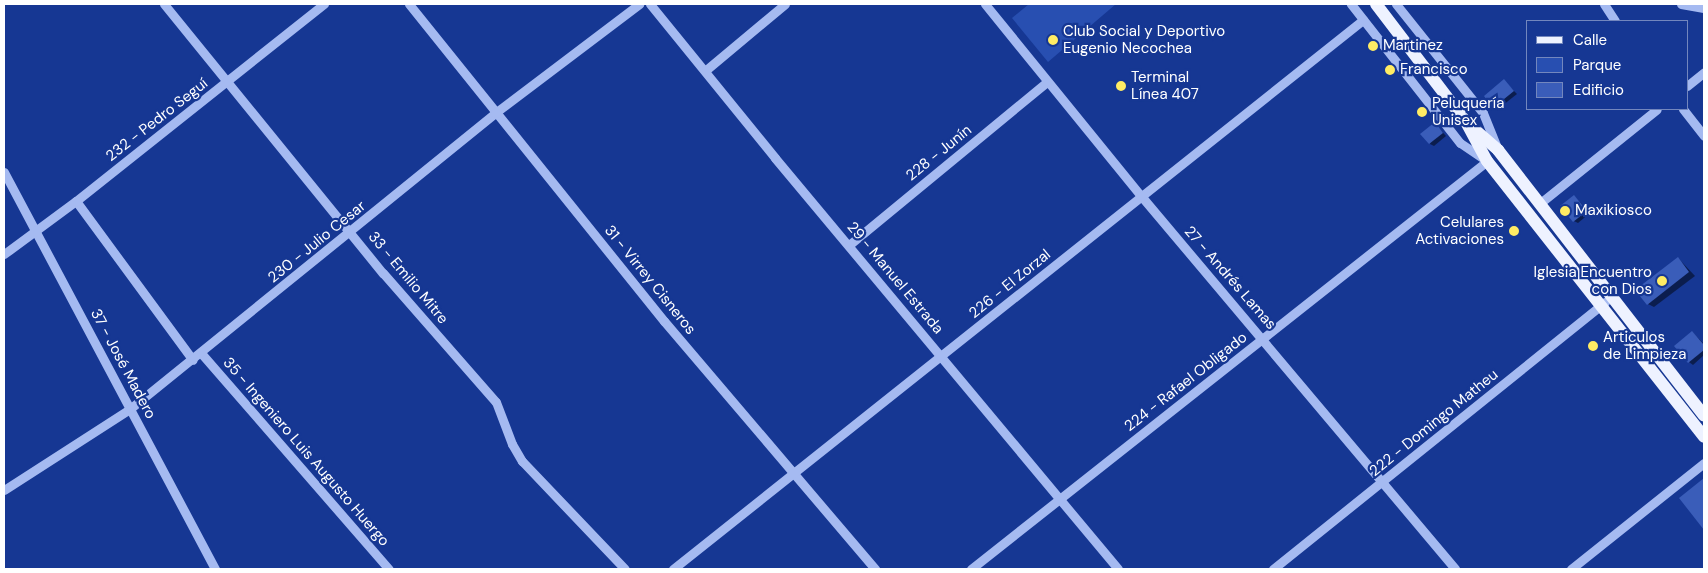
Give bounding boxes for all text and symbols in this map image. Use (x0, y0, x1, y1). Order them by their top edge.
legend (1526, 20, 1688, 110)
place label: Club Social y Deportivo Eugenio Necochea (1063, 22, 1225, 57)
text: Calle (1573, 30, 1607, 50)
marker: Club Social y Deportivo Eugenio Necochea (1047, 34, 1059, 46)
place label: Martinez (1383, 37, 1443, 55)
marker: Martinez (1367, 40, 1379, 52)
text: Parque (1573, 55, 1621, 75)
place label: Francisco (1400, 61, 1468, 79)
marker: Francisco (1384, 64, 1396, 76)
place label: Terminal Línea 407 (1131, 68, 1199, 103)
street label: 232 - Pedro Seguí (103, 75, 211, 165)
marker: Terminal Línea 407 (1115, 80, 1127, 92)
text: Edificio (1573, 80, 1624, 100)
place label: Peluquería Unisex (1432, 94, 1504, 129)
marker: Peluquería Unisex (1416, 106, 1428, 118)
street label: 228 - Junín (903, 121, 975, 185)
street label: 230 - Julio Cesar (265, 197, 369, 287)
place label: Maxikiosco (1575, 202, 1652, 220)
marker: Maxikiosco (1559, 205, 1571, 217)
place label: Celulares Activaciones (1415, 213, 1504, 248)
street label: 29 - Manuel Estrada (843, 218, 947, 338)
street label: 31 - Virrey Cisneros (600, 222, 700, 338)
street label: 27 - Andrés Lamas (1180, 223, 1280, 333)
marker: Celulares Activaciones (1508, 225, 1520, 237)
street label: 33 - Emilio Mitre (364, 228, 452, 328)
street label: 226 - El Zorzal (966, 246, 1054, 322)
place label: Iglesia Encuentro con Dios (1534, 263, 1652, 298)
marker: Iglesia Encuentro con Dios (1656, 275, 1668, 287)
street label: 37 - José Madero (86, 306, 160, 422)
place label: Articulos de Limpieza (1603, 328, 1686, 363)
street label: 224 - Rafael Obligado (1121, 329, 1251, 435)
marker: Articulos de Limpieza (1587, 340, 1599, 352)
street label: 35 - Ingeniero Luis Augusto Huergo (219, 354, 393, 550)
street label: 222 - Domingo Matheu (1366, 366, 1502, 480)

